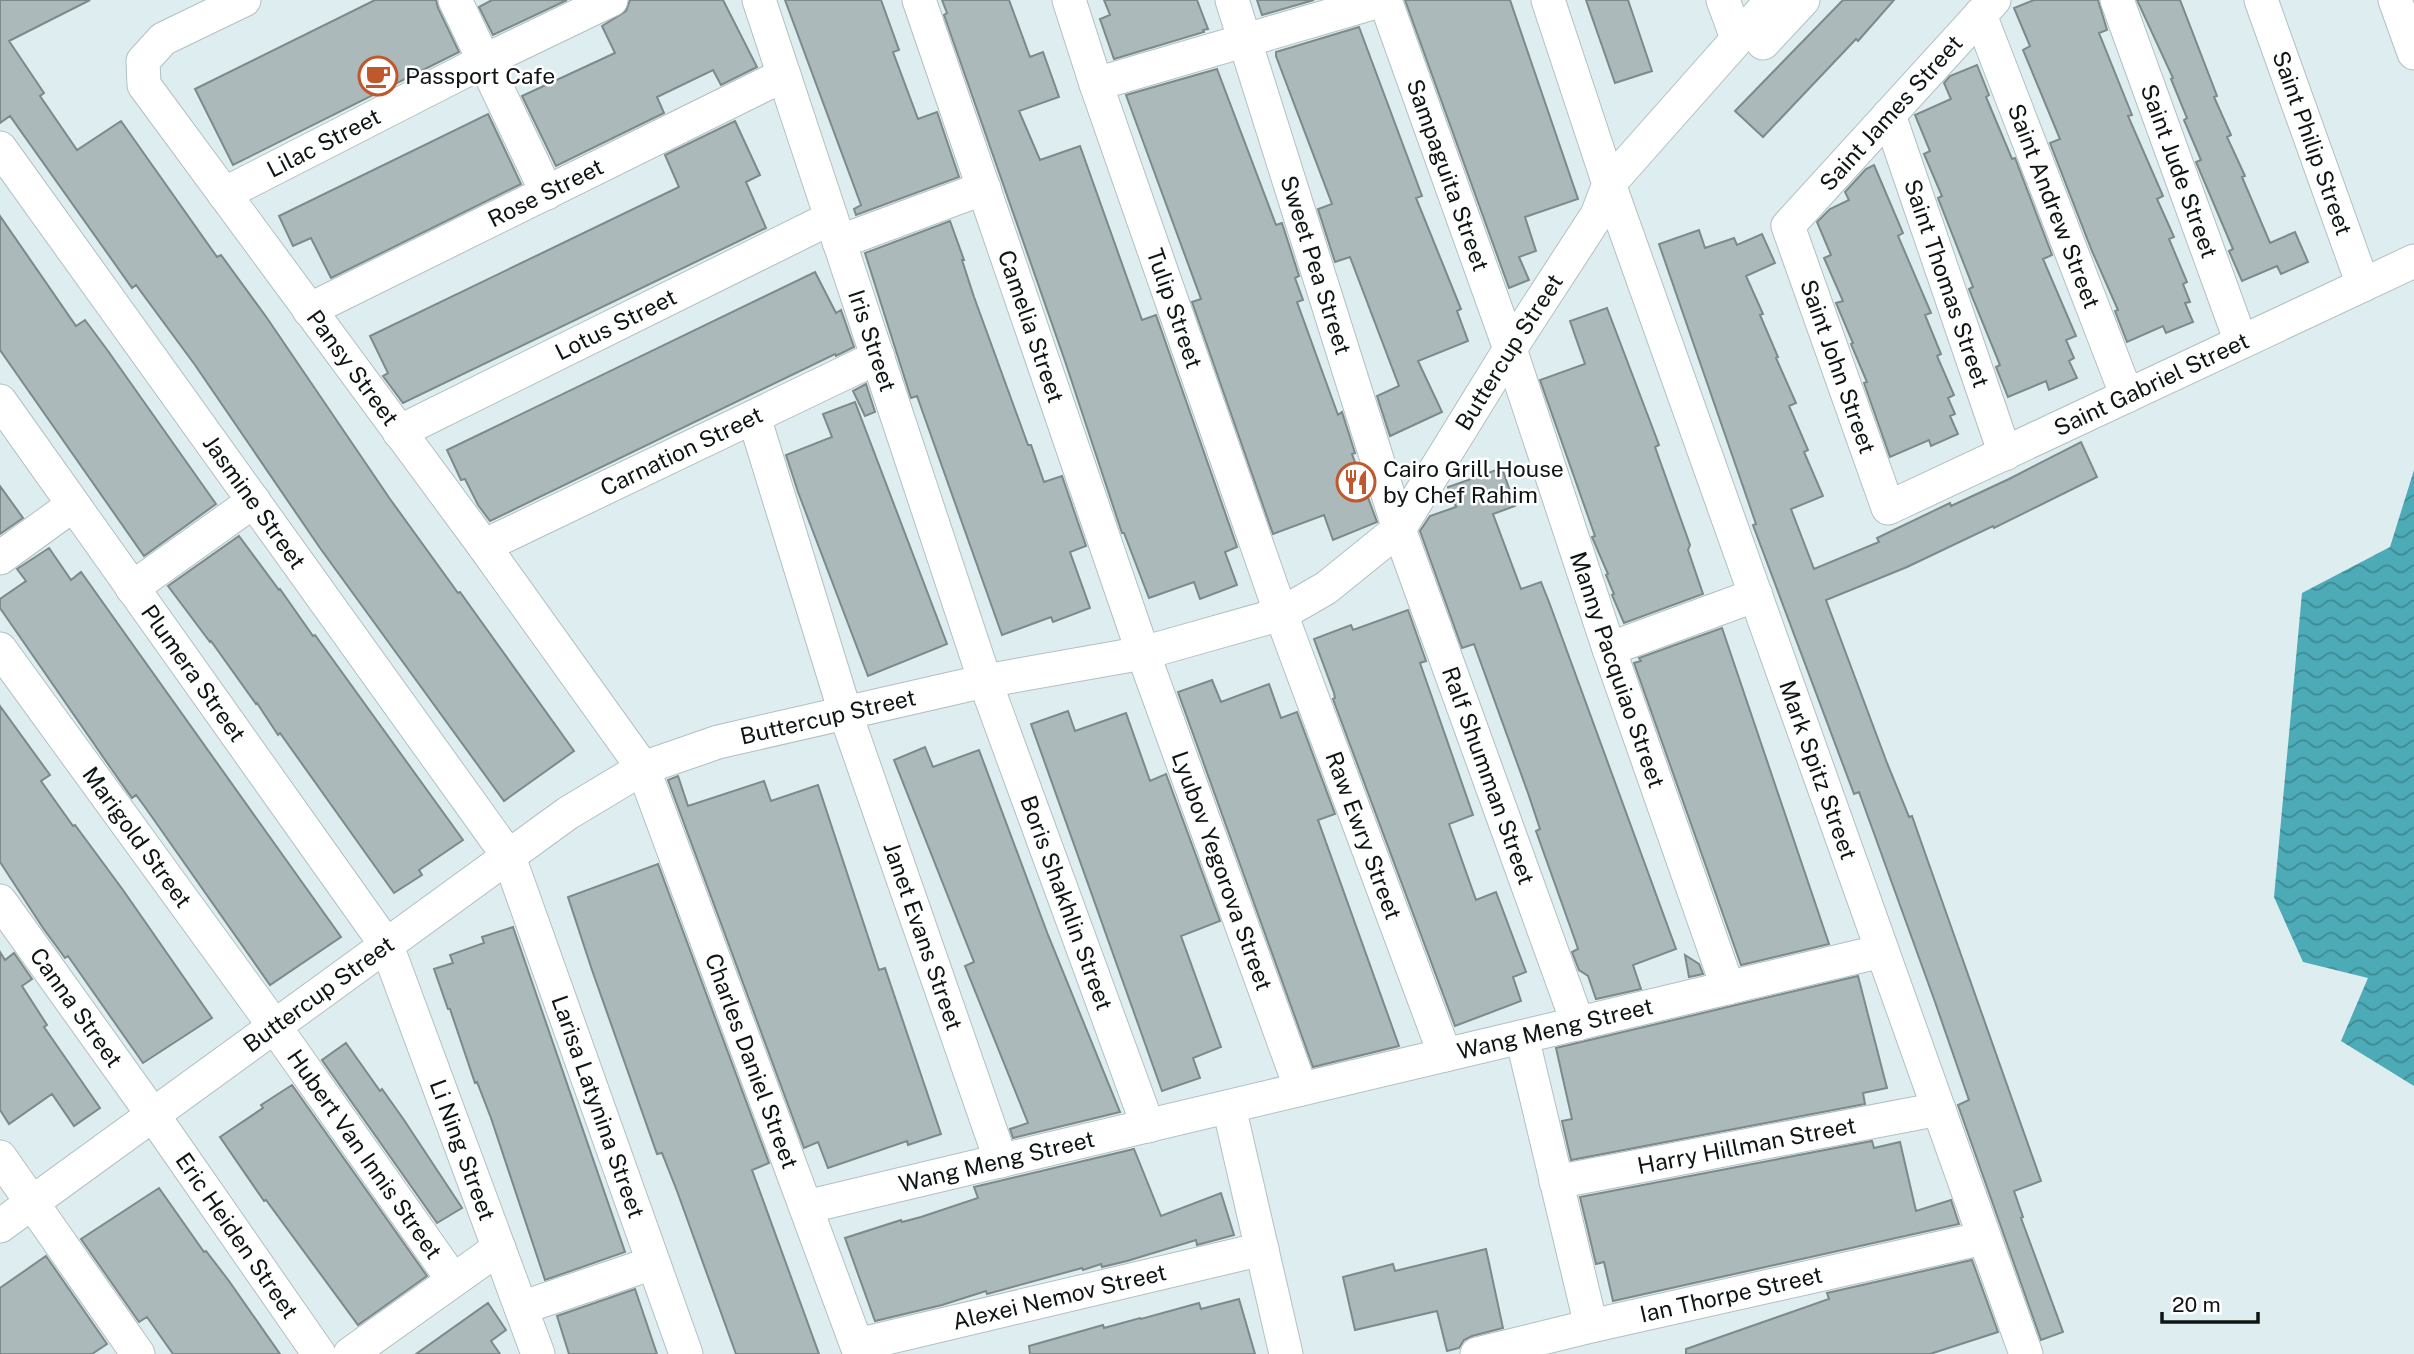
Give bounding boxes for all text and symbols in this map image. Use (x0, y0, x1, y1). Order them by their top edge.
street label: Saint James Street (1814, 29, 1968, 196)
street label: Saint Philip Street (2267, 47, 2358, 239)
cafe icon: Passport Cafe (357, 55, 399, 97)
place label: Passport Cafe (405, 62, 555, 89)
street label: Sampaguita Street (1401, 75, 1495, 275)
street label: Saint Jude Street (2136, 80, 2223, 262)
street label: Saint Andrew Street (2003, 100, 2106, 312)
street label: Lilac Street (262, 102, 385, 183)
street label: Rose Street (483, 153, 608, 232)
street label: Sweet Pea Street (1275, 172, 1357, 358)
street label: Saint Thomas Street (1899, 176, 1995, 391)
street label: Tulip Street (1141, 245, 1208, 372)
street label: Camelia Street (993, 246, 1070, 406)
street label: Buttercup Street (1449, 269, 1568, 435)
street label: Saint John Street (1795, 276, 1882, 457)
street label: Lotus Street (551, 283, 681, 366)
street label: Iris Street (843, 286, 902, 395)
street label: Pansy Street (301, 304, 404, 431)
street label: Saint Gabriel Street (2049, 327, 2253, 441)
street label: Carnation Street (596, 400, 767, 501)
street label: Jasmine Street (198, 430, 312, 574)
place label: Cairo Grill House by Chef Rahim (1383, 455, 1564, 508)
restaurant icon: Cairo Grill House by Chef Rahim (1335, 461, 1377, 503)
street label: Manny Pacquiao Street (1565, 548, 1671, 791)
street label: Plumera Street (136, 599, 252, 747)
street label: Ralf Shumman Street (1437, 663, 1540, 888)
street label: Mark Spitz Street (1774, 677, 1863, 863)
street label: Buttercup Street (737, 683, 918, 750)
street label: Lyubov Yegorova Street (1167, 747, 1278, 994)
street label: Raw Ewry Street (1320, 748, 1407, 923)
street label: Marigold Street (77, 761, 198, 913)
street label: Boris Shakhlin Street (1015, 792, 1118, 1014)
street label: Janet Evans Street (878, 838, 969, 1034)
street label: Buttercup Street (238, 930, 399, 1058)
street label: Canna Street (25, 942, 128, 1072)
street label: Charles Daniel Street (700, 949, 804, 1172)
street label: Larisa Latynina Street (546, 992, 651, 1222)
street label: Wang Meng Street (1454, 992, 1656, 1065)
street label: Hubert Van Innis Street (282, 1044, 448, 1264)
street label: Li Ning Street (425, 1076, 501, 1224)
street label: Harry Hillman Street (1635, 1111, 1858, 1179)
street label: Wang Meng Street (896, 1125, 1097, 1197)
street label: Eric Heiden Street (170, 1147, 304, 1323)
street label: Alexei Nemov Street (950, 1258, 1169, 1335)
street label: Ian Thorpe Street (1637, 1261, 1825, 1328)
scale bar (2162, 1280, 2258, 1324)
text: 20 m (2172, 1292, 2221, 1317)

